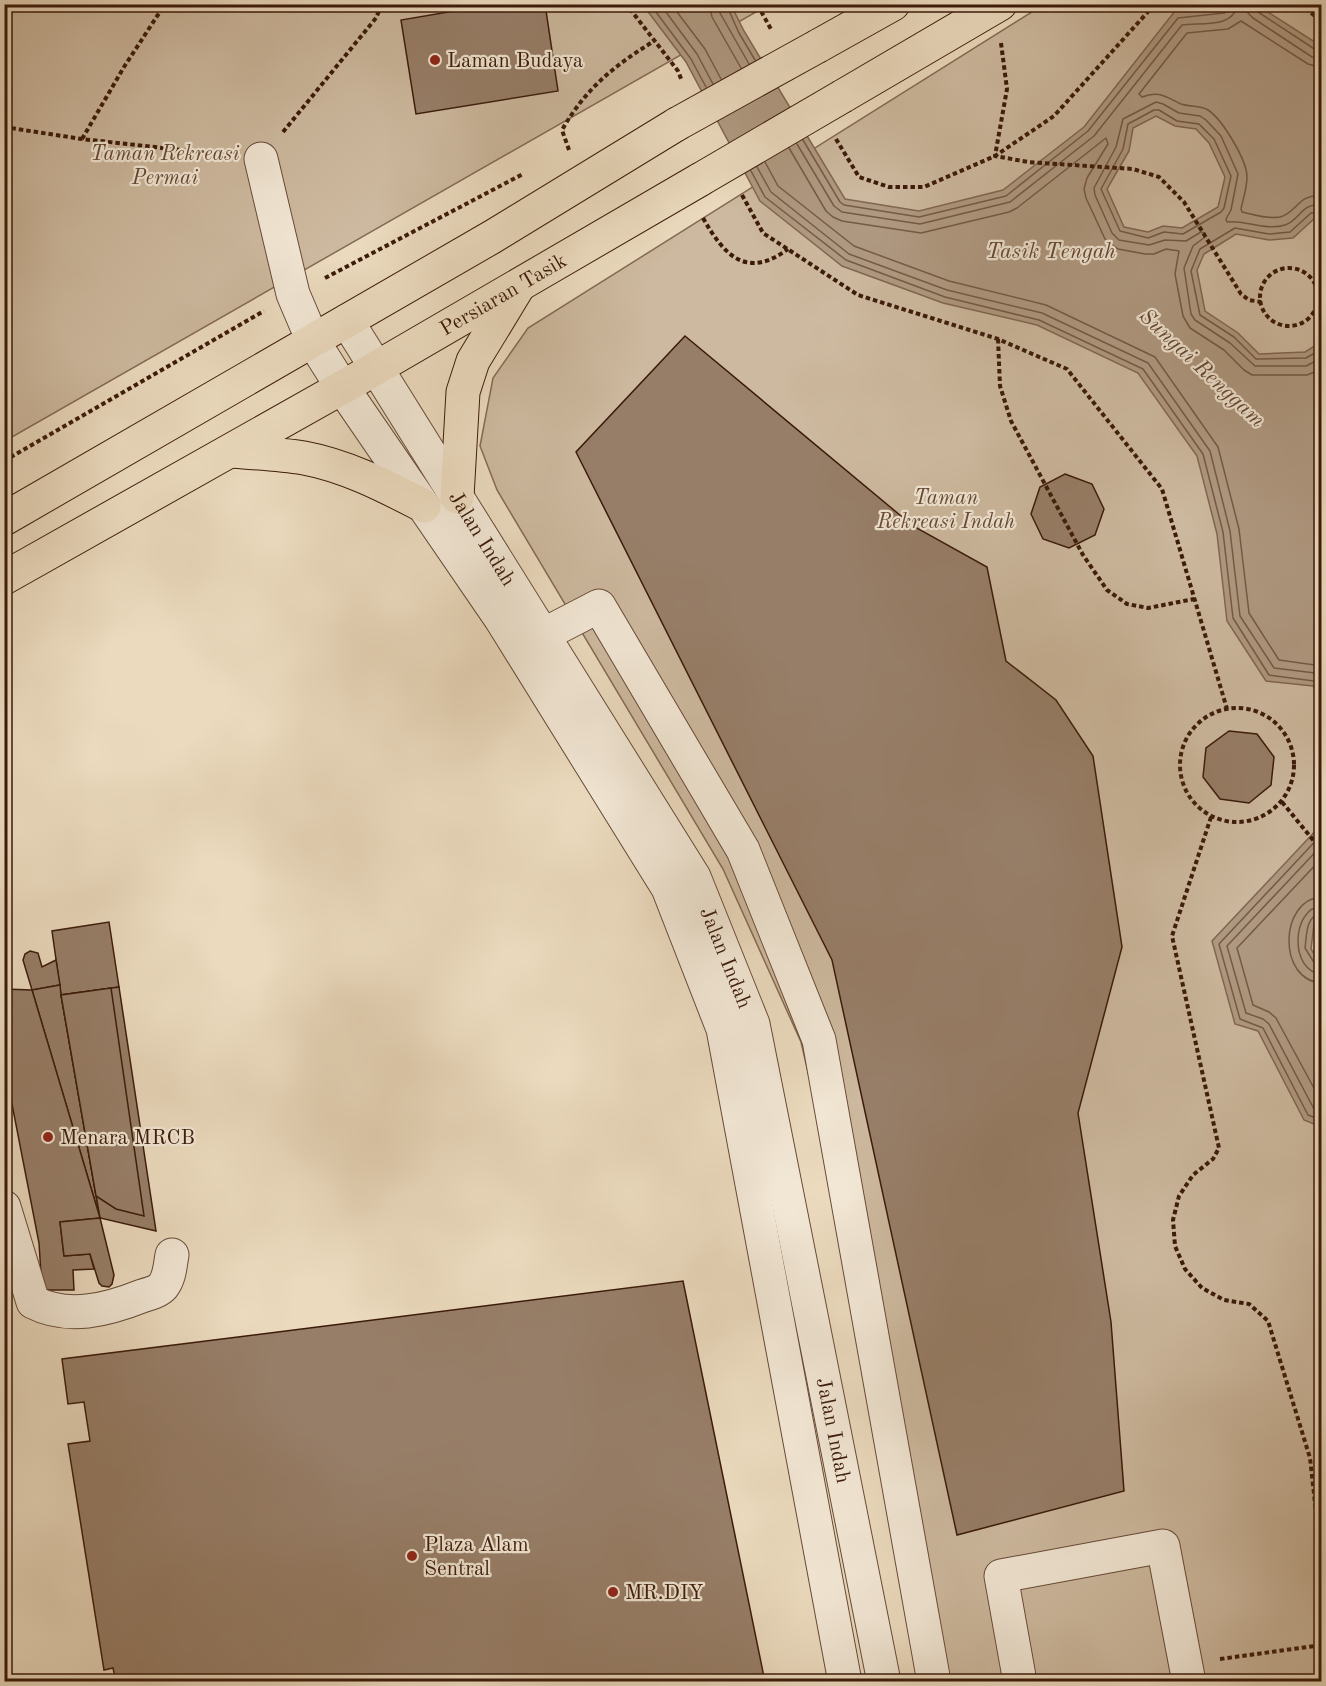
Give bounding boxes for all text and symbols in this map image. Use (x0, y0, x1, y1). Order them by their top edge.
place label: Laman Budaya (447, 51, 583, 72)
marker: Laman Budaya (428, 53, 442, 67)
park label: Taman Rekreasi Permai (90, 144, 240, 189)
water label: Tasik Tengah (986, 241, 1116, 263)
street label: Persiaran Tasik (437, 250, 571, 341)
water label: Sungai Renggam (1135, 305, 1269, 432)
street label: Jalan Indah (444, 488, 519, 590)
park label: Taman Rekreasi Indah (876, 488, 1015, 533)
street label: Jalan Indah (695, 904, 755, 1012)
place label: Menara MRCB (60, 1128, 195, 1149)
marker: Menara MRCB (41, 1130, 55, 1144)
street label: Jalan Indah (812, 1376, 853, 1485)
place label: Plaza Alam Sentral (424, 1535, 529, 1580)
marker: Plaza Alam Sentral (405, 1549, 419, 1563)
place label: MR.DIY (625, 1583, 703, 1604)
marker: MR.DIY (606, 1585, 620, 1599)

